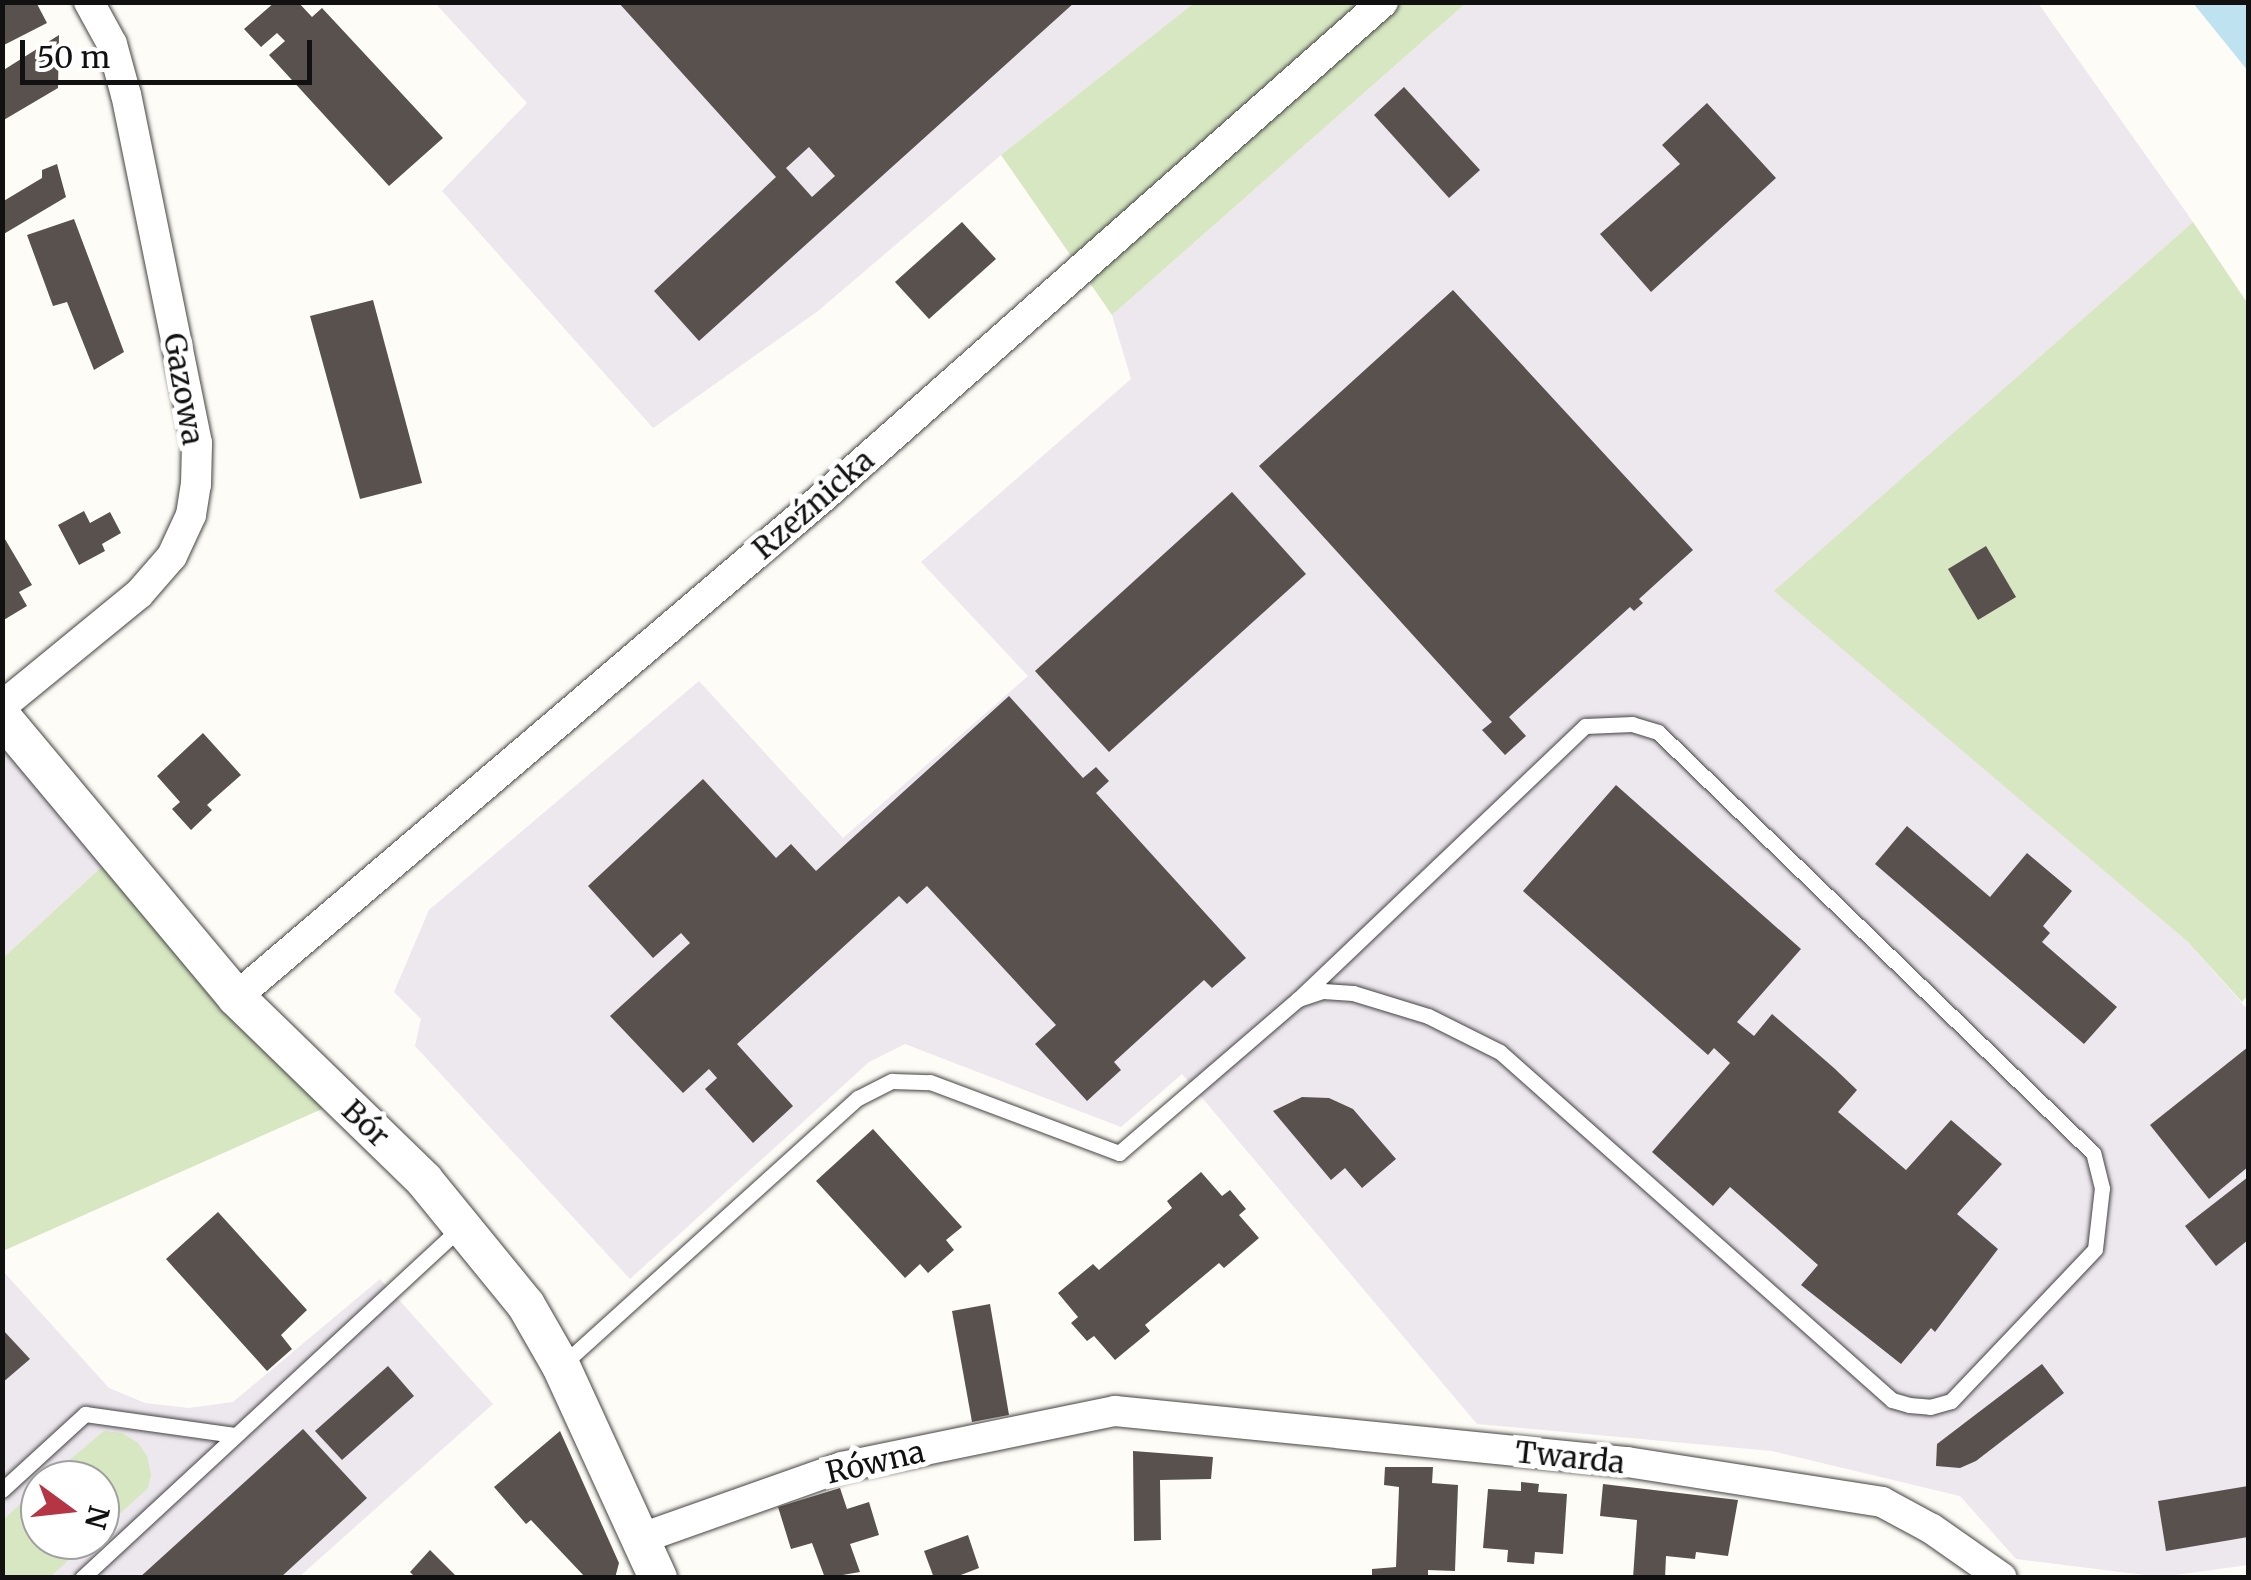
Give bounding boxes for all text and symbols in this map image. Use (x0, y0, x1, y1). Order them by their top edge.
scale bar (25, 20, 318, 82)
text: 50 m (37, 38, 110, 76)
street label: Gazowa (156, 330, 212, 448)
street label: Rzeźnicka (745, 442, 881, 566)
street label: Bór (335, 1092, 397, 1154)
street label: Równa (822, 1433, 928, 1491)
street label: Twarda (1513, 1433, 1627, 1481)
north arrow (20, 1460, 120, 1560)
text: N (77, 1502, 117, 1533)

